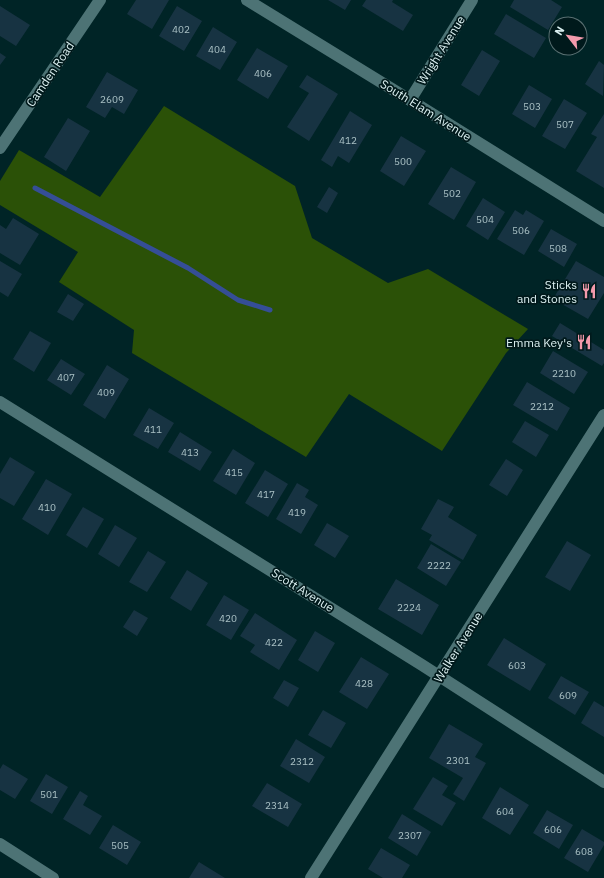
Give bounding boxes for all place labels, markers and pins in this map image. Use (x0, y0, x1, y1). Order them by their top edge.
place label: Sticks and Stones (517, 277, 577, 306)
restaurant icon: Sticks and Stones (580, 282, 598, 300)
restaurant icon: Emma Key's (575, 333, 593, 351)
place label: Emma Key's (506, 335, 572, 350)

